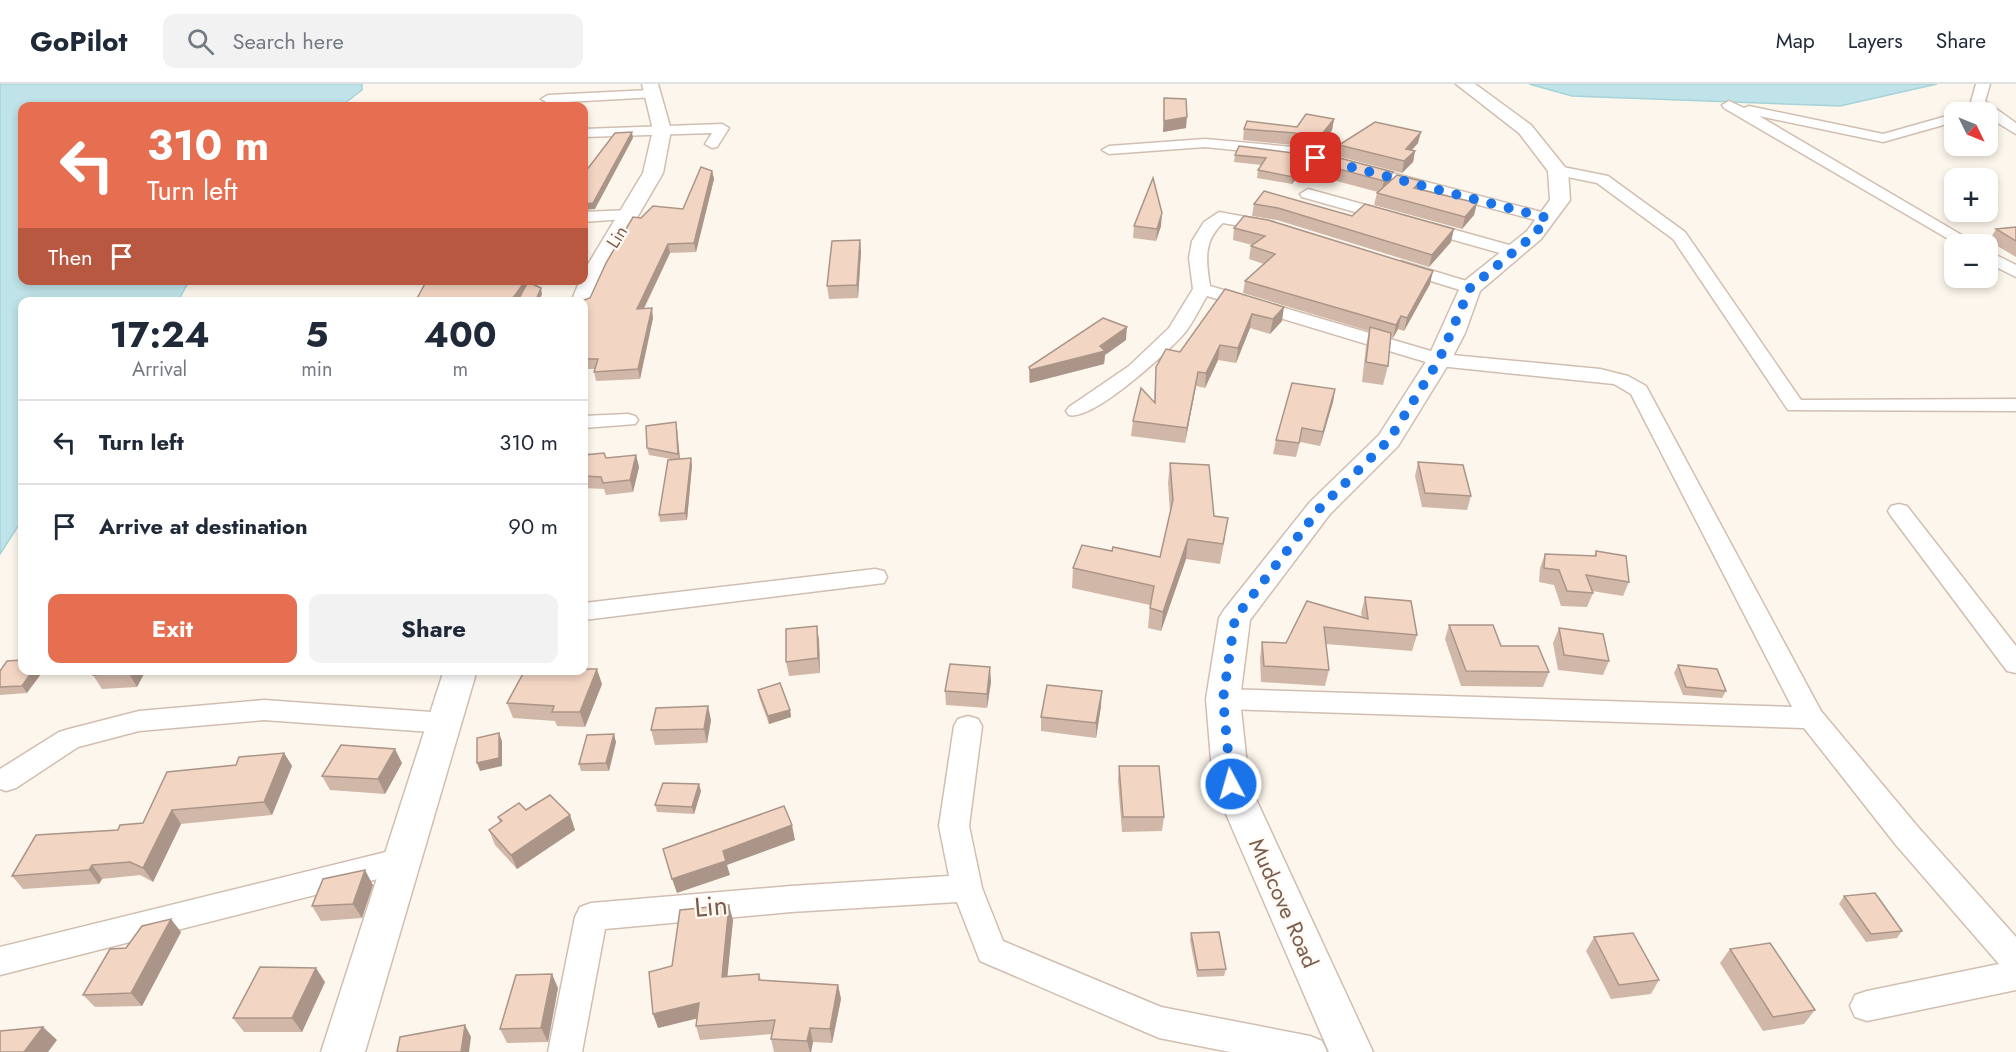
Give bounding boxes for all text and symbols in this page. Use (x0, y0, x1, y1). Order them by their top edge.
search box (163, 14, 583, 68)
text: GoPilot (30, 21, 127, 62)
icon: search (184, 25, 217, 58)
text: Search here (232, 25, 344, 57)
text: Map (1776, 26, 1815, 56)
text: Layers (1848, 26, 1903, 56)
text: Share (1936, 26, 1986, 56)
north arrow (1944, 102, 1998, 156)
map controls (1944, 102, 1998, 288)
text: 310 m (147, 115, 269, 176)
icon: left (48, 126, 126, 204)
pin (1290, 132, 1341, 183)
icon: arrive (1299, 141, 1332, 174)
button: + (1944, 168, 1998, 222)
text: Turn left (147, 171, 237, 210)
street label: Lin (600, 221, 634, 253)
button: − (1944, 234, 1998, 288)
icon: arrive (105, 240, 138, 273)
text: Then (48, 241, 93, 273)
text: 17:24 (109, 308, 210, 360)
text: 5 (305, 308, 328, 360)
text: 400 (424, 308, 497, 360)
text: Arrival (132, 355, 187, 384)
text: min (301, 355, 332, 384)
text: m (452, 355, 468, 384)
icon: left (48, 426, 81, 459)
text: Turn left (99, 426, 184, 458)
text: 310 m (499, 426, 558, 458)
icon: arrive (48, 510, 81, 543)
text: Arrive at destination (99, 510, 308, 542)
text: 90 m (508, 510, 558, 542)
button: Exit (48, 594, 297, 663)
button: Share (309, 594, 558, 663)
position arrow (1199, 752, 1263, 816)
street label: Mudcove Road (1241, 833, 1327, 973)
street label: Lin (693, 885, 729, 927)

